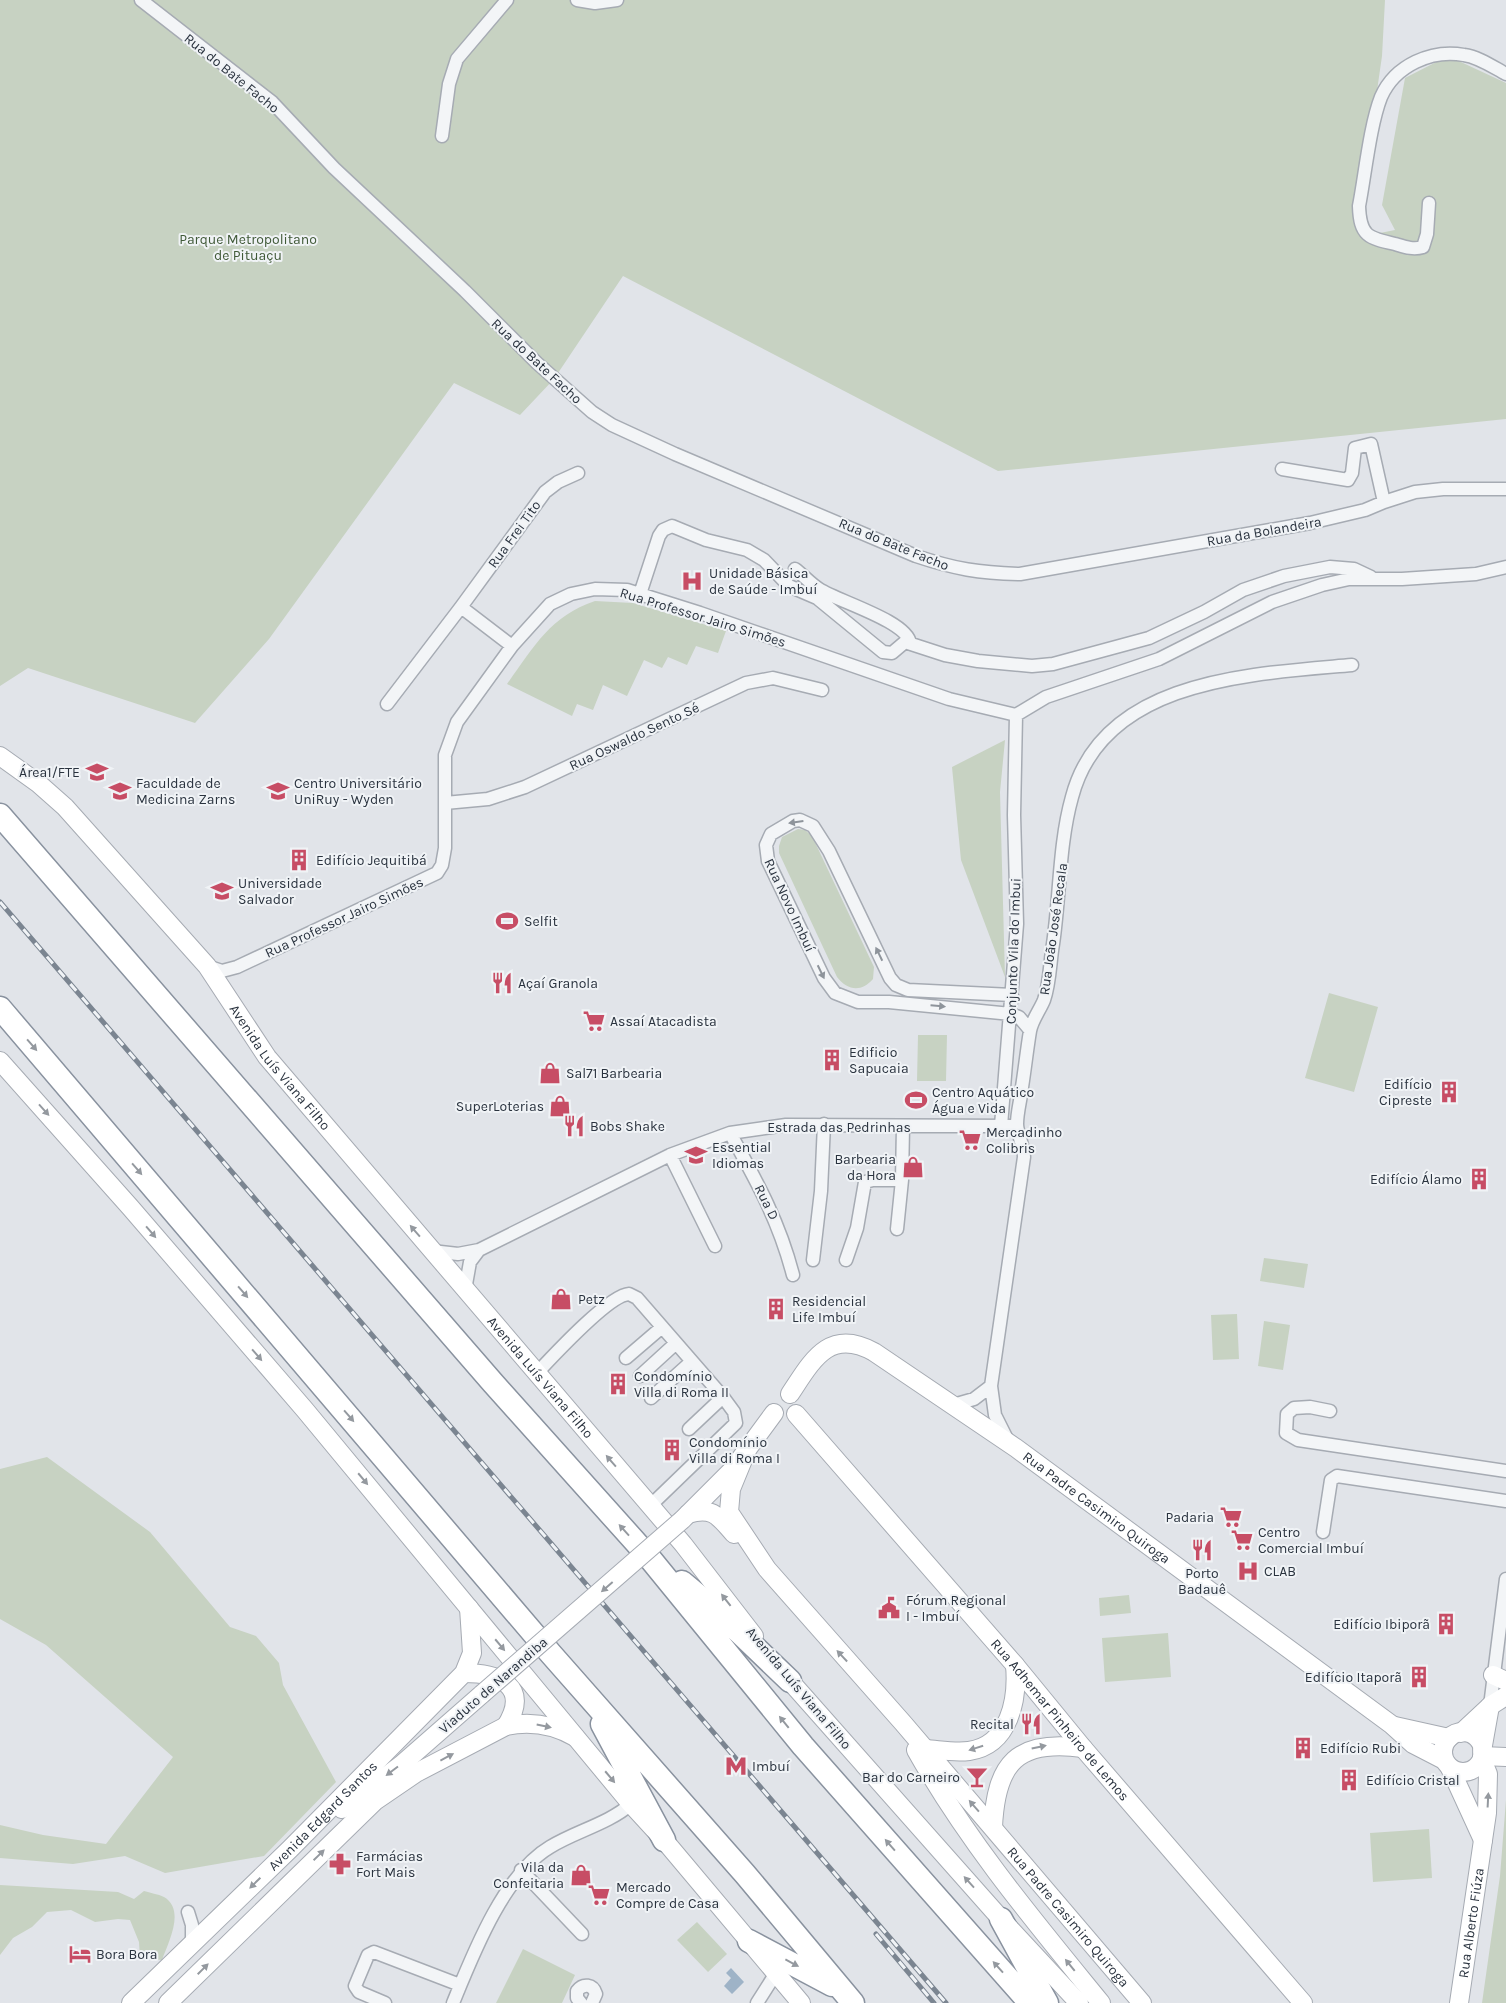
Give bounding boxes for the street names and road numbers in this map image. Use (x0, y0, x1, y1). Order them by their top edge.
street label: Rua do Bate Facho (181, 30, 283, 117)
street label: Rua do Bate Facho (488, 315, 585, 408)
street label: Rua Frei Tito (484, 497, 545, 571)
street label: Rua da Bolandeira (1205, 513, 1323, 550)
street label: Rua do Bate Facho (836, 515, 952, 574)
street label: Rua Professor Jairo Simões (618, 584, 788, 651)
street label: Rua Oswaldo Sento Sé (566, 699, 702, 774)
street label: Rua Novo Imbuí (760, 856, 819, 955)
street label: Rua João José Recala (1036, 862, 1071, 996)
street label: Rua Professor Jairo Simões (262, 873, 426, 962)
street label: Conjunto Vila do Imbui (1002, 878, 1025, 1025)
street label: Avenida Luís Viana Filho (226, 1001, 334, 1134)
street label: Estrada das Pedrinhas (767, 1119, 911, 1136)
street label: Rua D (751, 1182, 782, 1223)
street label: Avenida Luís Viana Filho (483, 1313, 597, 1442)
street label: Rua Padre Casimiro Quiroga (1019, 1448, 1173, 1568)
street label: Avenida Luís Viana Filho (742, 1624, 855, 1753)
street label: Viaduto de Narandiba (435, 1634, 551, 1737)
street label: Rua Adhemar Pinheiro de Lemos (987, 1635, 1133, 1804)
street label: Avenida Edgard Santos (265, 1758, 381, 1874)
street label: Rua Padre Casimiro Quiroga (1004, 1844, 1133, 1991)
street label: Rua Alberto Fiúza (1455, 1867, 1488, 1979)

